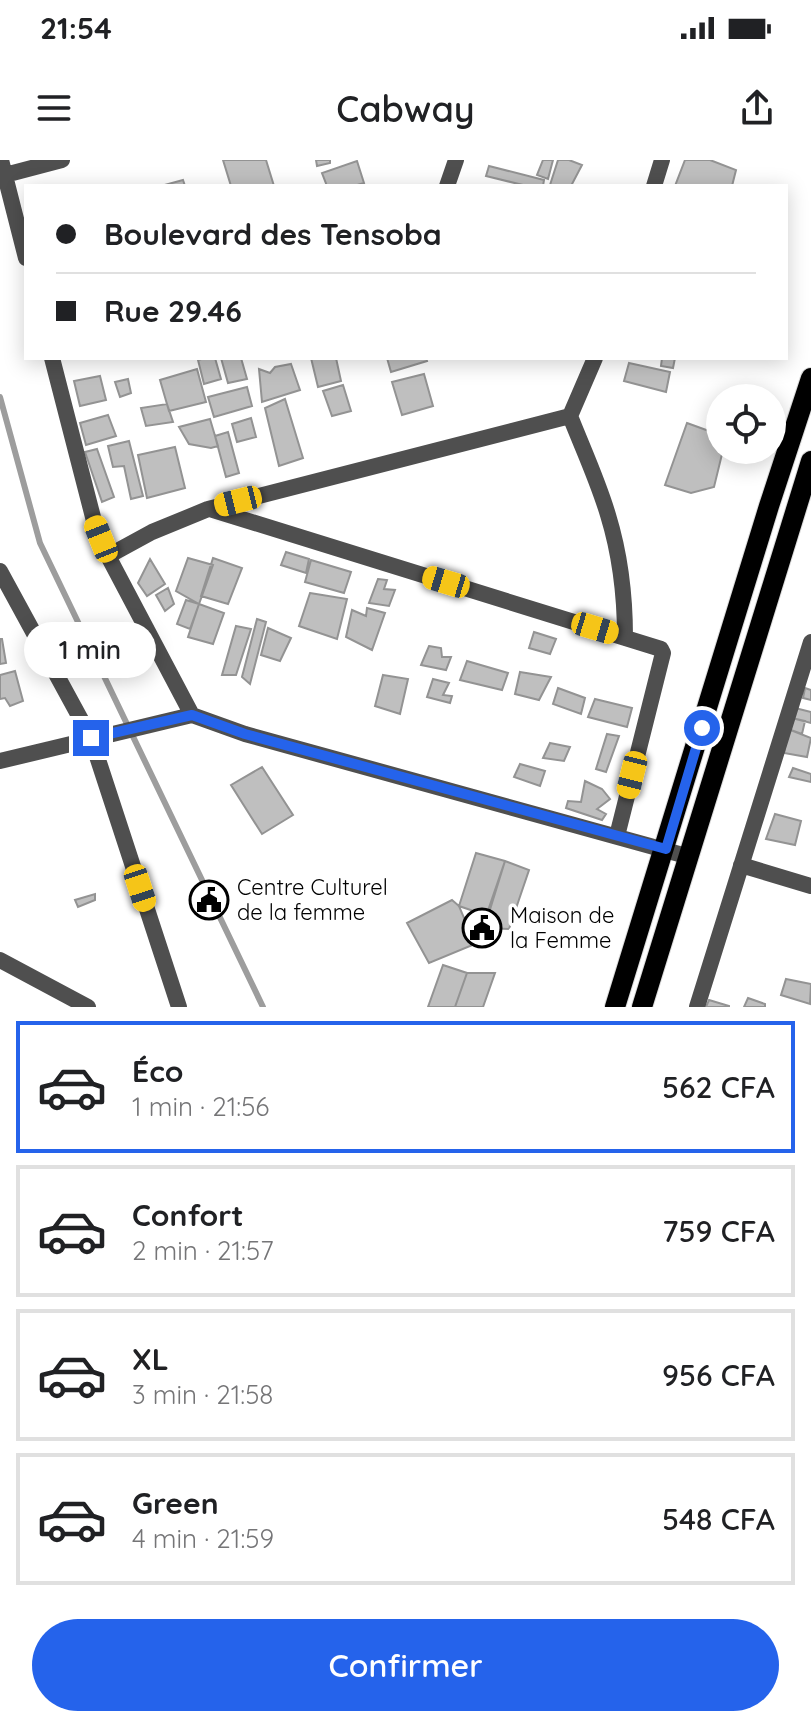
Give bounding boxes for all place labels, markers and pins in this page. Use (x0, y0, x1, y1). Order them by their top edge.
place label: Centre Culturel de la femme (237, 873, 388, 926)
public building icon: Centre Culturel de la femme (188, 879, 230, 921)
place label: Maison de la Femme (510, 901, 614, 954)
public building icon: Maison de la Femme (461, 907, 503, 949)

